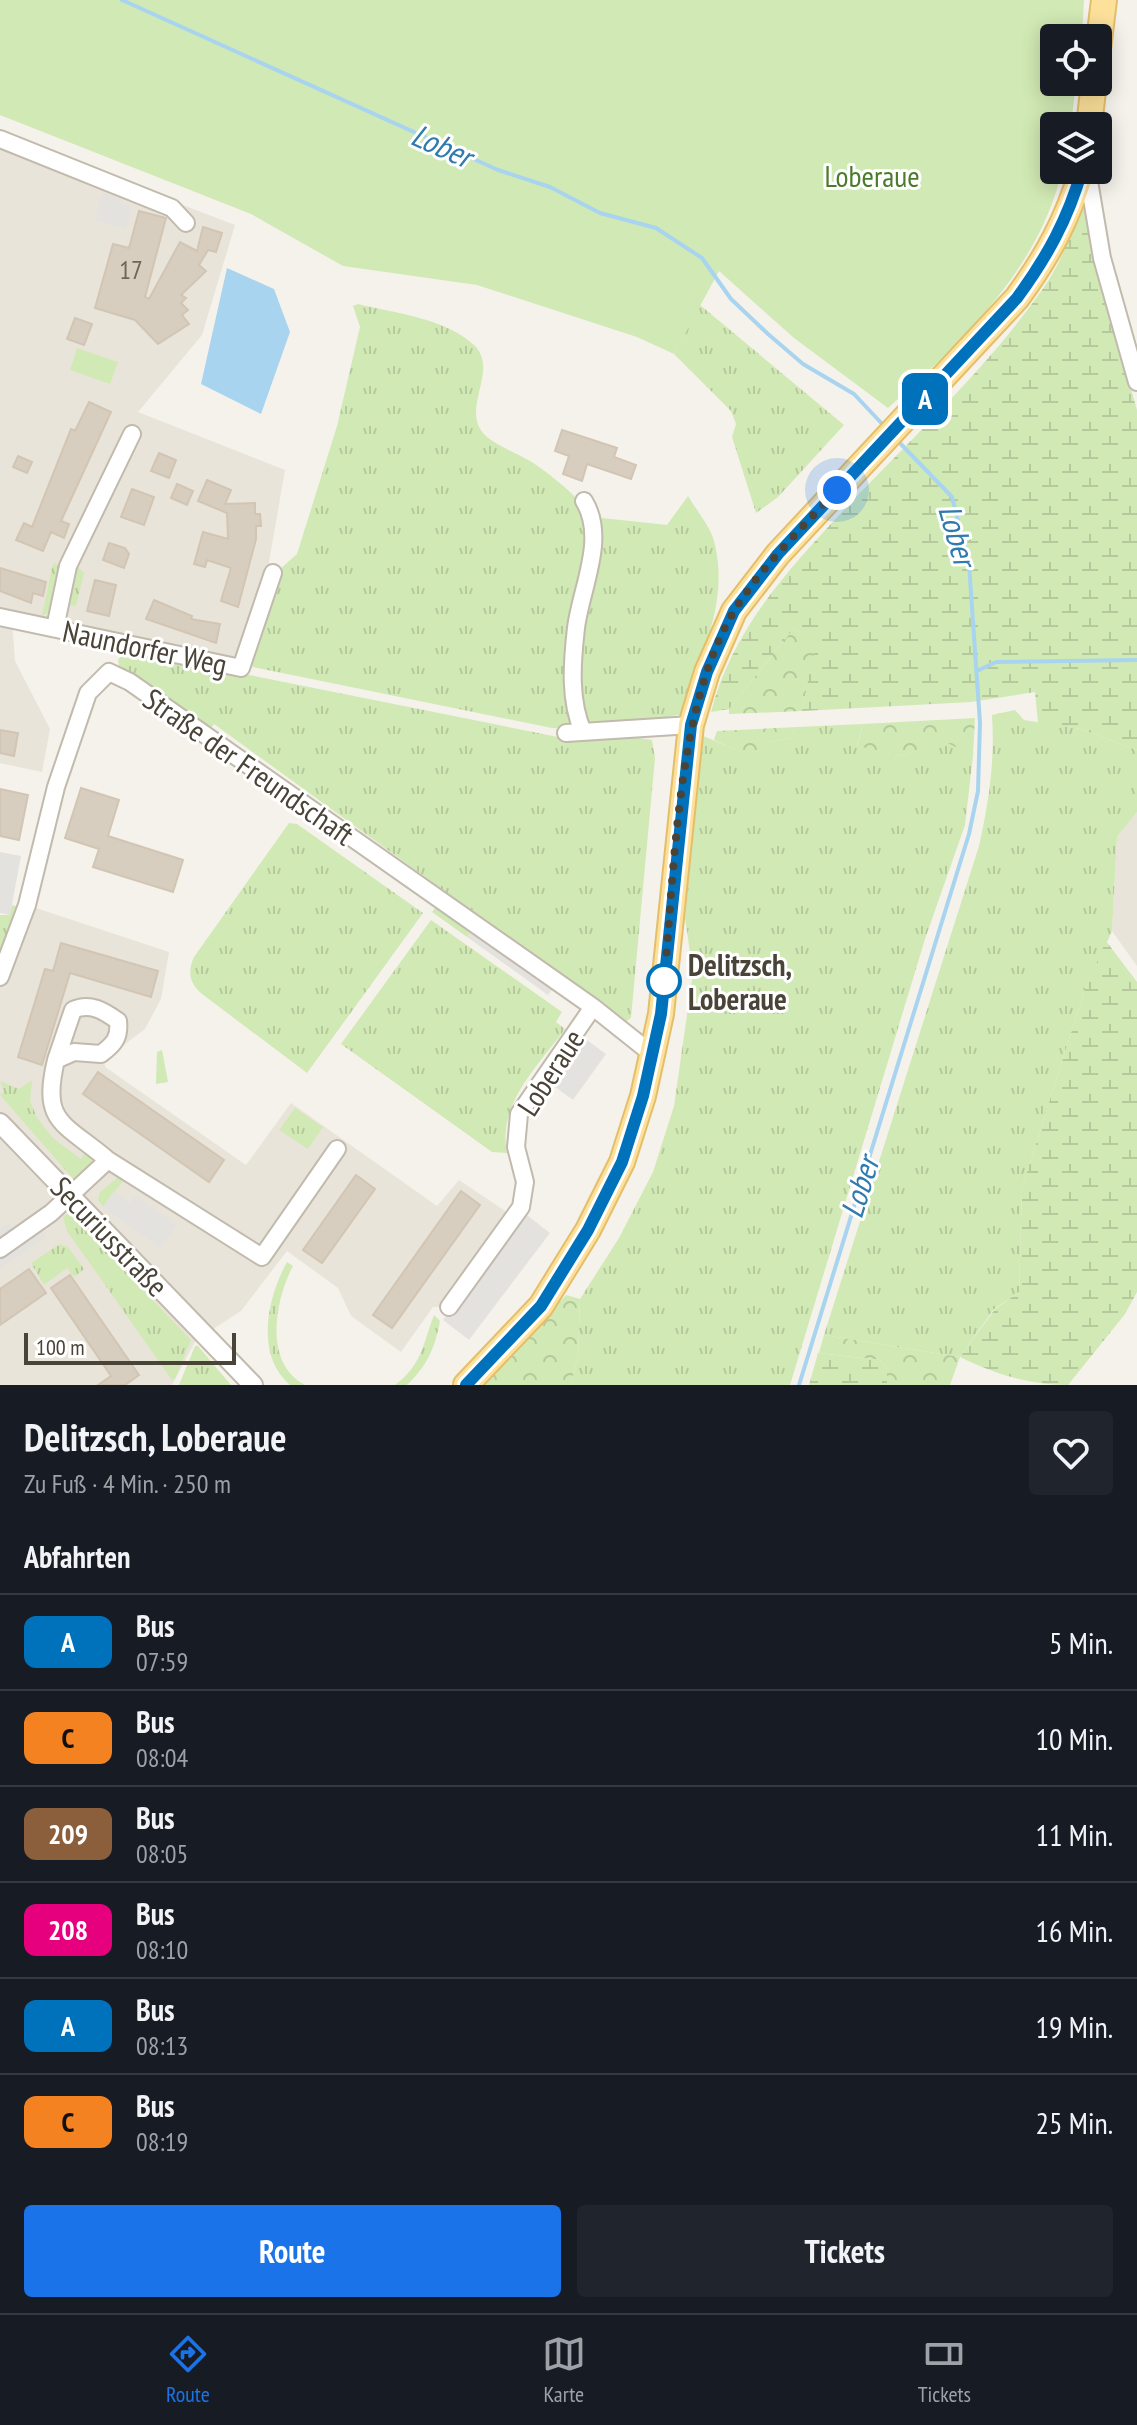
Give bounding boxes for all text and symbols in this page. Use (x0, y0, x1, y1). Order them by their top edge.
map controls (1040, 24, 1112, 184)
button: locate (1040, 24, 1112, 96)
button: layers (1040, 112, 1112, 184)
water label: Lober (405, 113, 483, 178)
park label: Loberaue (824, 156, 920, 195)
house number: 17 (119, 253, 143, 286)
line badge: A (899, 373, 951, 425)
text: A (918, 380, 932, 417)
your location (817, 470, 857, 510)
water label: Lober (929, 500, 988, 574)
street label: Naundorfer Weg (59, 611, 231, 683)
street label: Straße der Freundschaft (136, 679, 363, 854)
place label: Delitzsch, Loberaue (688, 945, 792, 1018)
marker: Delitzsch, Loberaue (647, 964, 681, 998)
street label: Loberaue (508, 1021, 592, 1123)
water label: Lober (830, 1147, 889, 1223)
street label: Securiusstraße (43, 1168, 177, 1304)
scale bar (24, 1329, 236, 1365)
text: 100 m (36, 1333, 85, 1361)
button: heart (1029, 1411, 1113, 1495)
text: Delitzsch, Loberaue (24, 1412, 286, 1461)
text: Zu Fuß · 4 Min. · 250 m (24, 1467, 231, 1500)
text: Abfahrten (24, 1537, 130, 1576)
text: Bus (136, 1606, 175, 1645)
text: A (61, 1623, 75, 1660)
text: 5 Min. (1049, 1623, 1113, 1662)
text: 07:59 (136, 1645, 188, 1678)
text: Bus (136, 1702, 175, 1741)
text: C (62, 1719, 74, 1756)
text: 10 Min. (1036, 1719, 1113, 1758)
text: 08:04 (136, 1741, 188, 1774)
text: Bus (136, 1798, 175, 1837)
text: 209 (48, 1815, 88, 1852)
text: 11 Min. (1036, 1815, 1113, 1854)
text: 08:05 (136, 1837, 188, 1870)
text: Bus (136, 1894, 175, 1933)
text: 208 (48, 1911, 88, 1948)
text: 16 Min. (1036, 1911, 1113, 1950)
text: 08:10 (136, 1933, 188, 1966)
text: Bus (136, 1990, 175, 2029)
text: A (61, 2007, 75, 2044)
text: 19 Min. (1036, 2007, 1113, 2046)
text: 08:13 (136, 2029, 188, 2062)
text: Bus (136, 2086, 175, 2125)
text: C (62, 2103, 74, 2140)
text: 25 Min. (1036, 2103, 1113, 2142)
text: 08:19 (136, 2125, 188, 2158)
button: Route (24, 2205, 561, 2297)
button: Tickets (577, 2205, 1113, 2297)
tab: Route (166, 2332, 210, 2408)
tab: Karte (542, 2332, 586, 2408)
tab: Tickets (918, 2332, 971, 2408)

